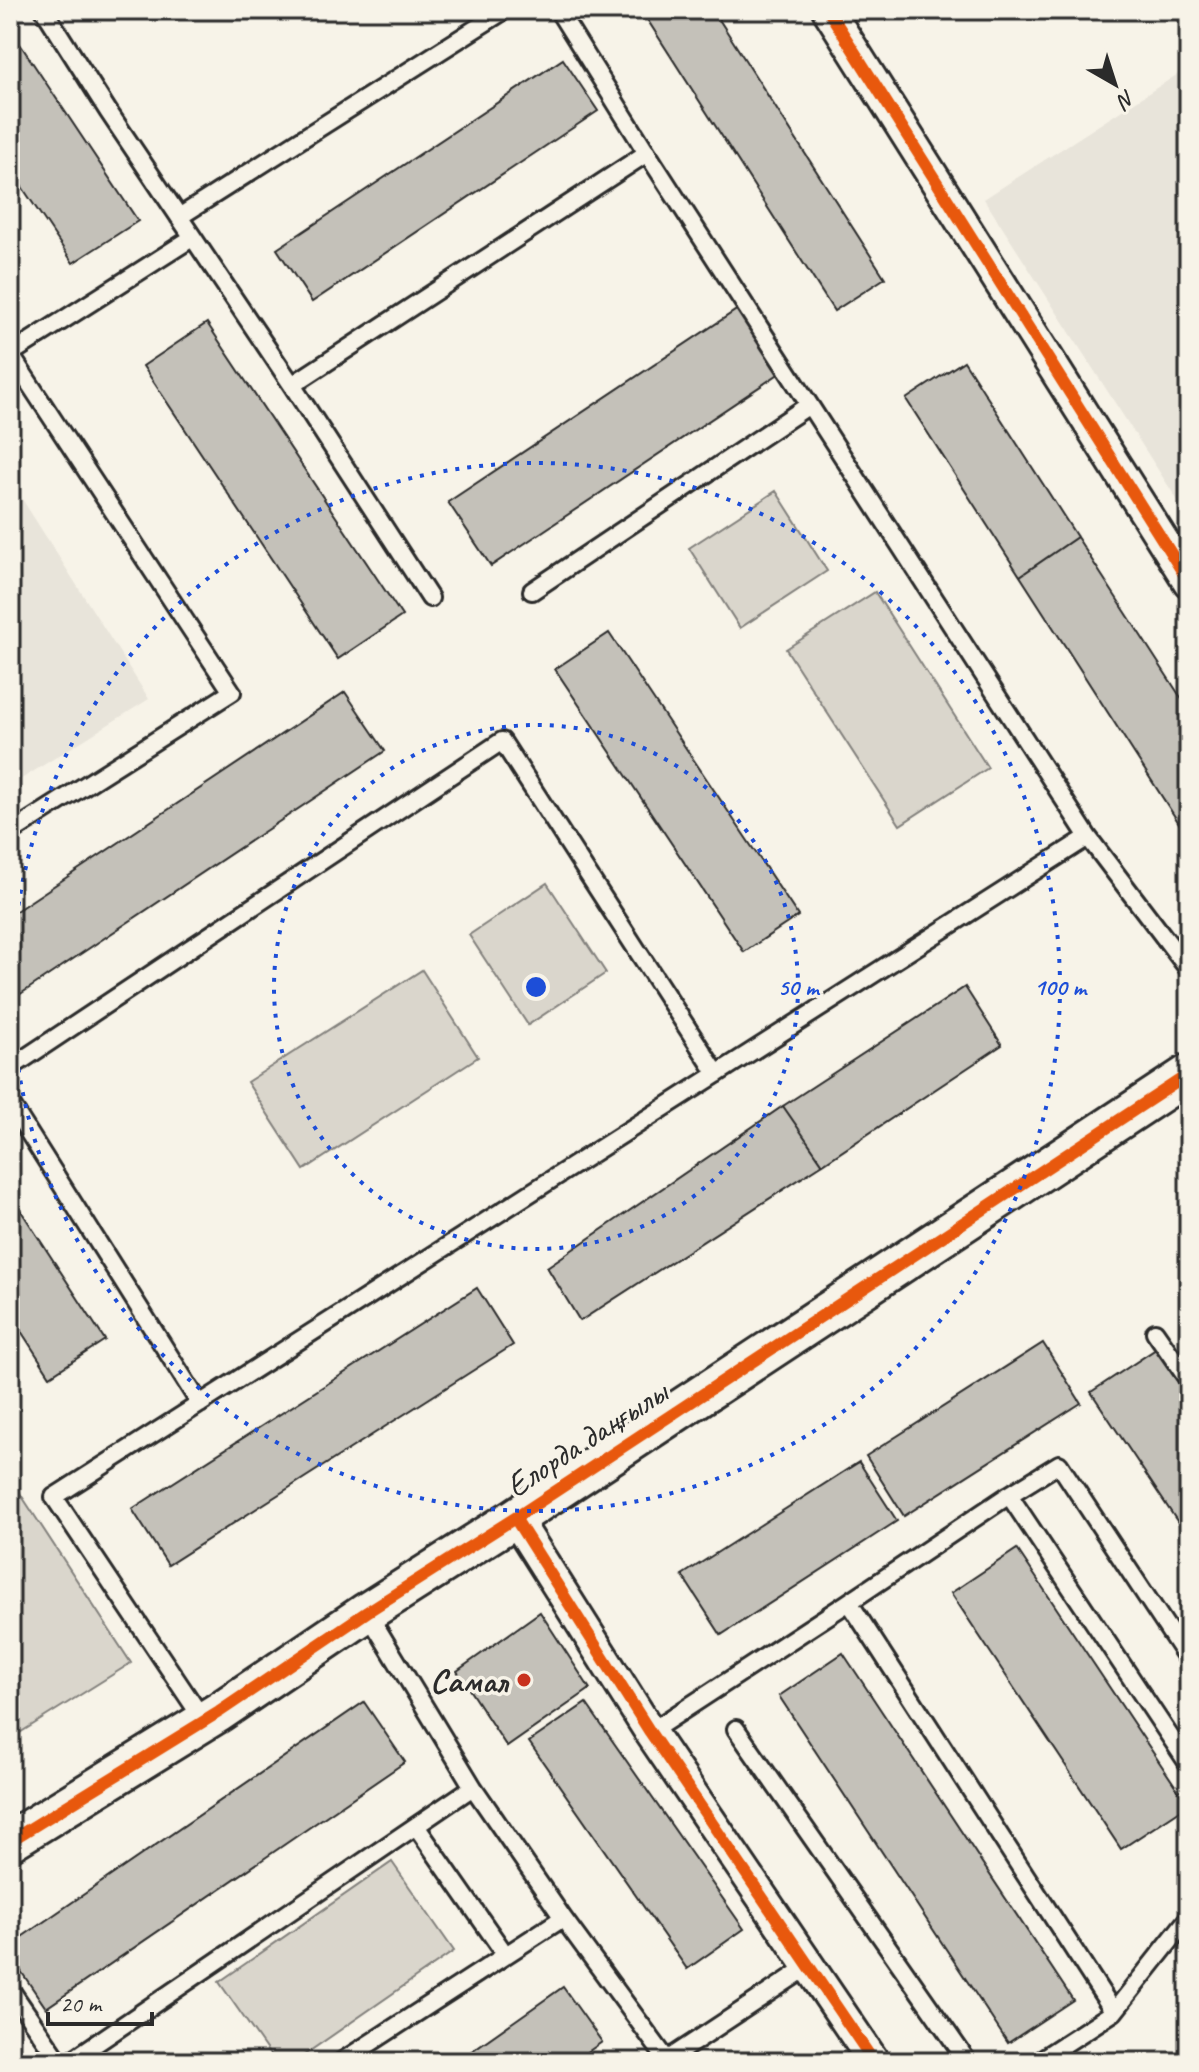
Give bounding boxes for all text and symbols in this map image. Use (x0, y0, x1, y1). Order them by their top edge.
north arrow (1075, 44, 1155, 124)
text: N (1110, 84, 1141, 116)
text: 50 m (778, 972, 821, 1002)
text: 100 m (1034, 972, 1088, 1002)
centre of rings (522, 973, 550, 1001)
street label: Елорда даңғылы (497, 1369, 678, 1507)
place label: Самал (430, 1659, 510, 1702)
marker: Самал (515, 1671, 533, 1689)
scale bar (48, 1976, 152, 2026)
text: 20 m (60, 1989, 103, 2019)

